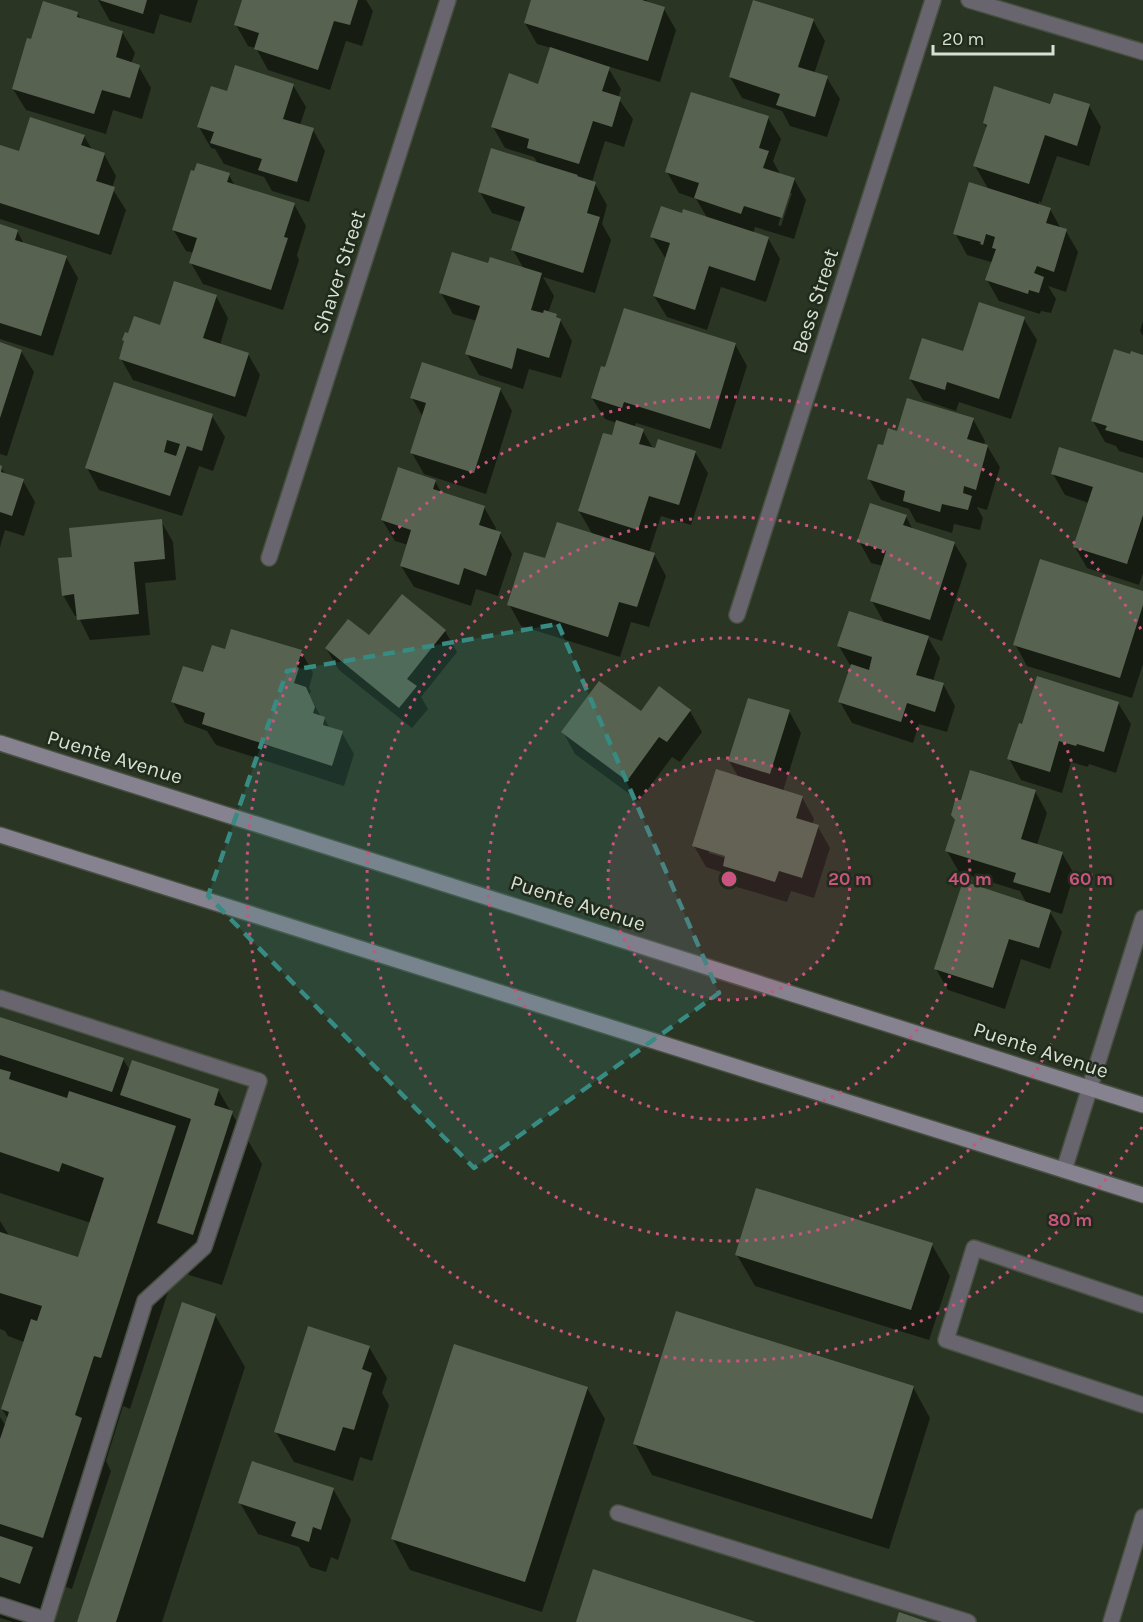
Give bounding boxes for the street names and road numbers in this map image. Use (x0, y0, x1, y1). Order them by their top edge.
street label: Shaver Street (308, 207, 370, 337)
street label: Bess Street (787, 246, 843, 356)
street label: Puente Avenue (44, 725, 186, 789)
street label: Puente Avenue (507, 870, 649, 936)
street label: Puente Avenue (970, 1017, 1112, 1083)

